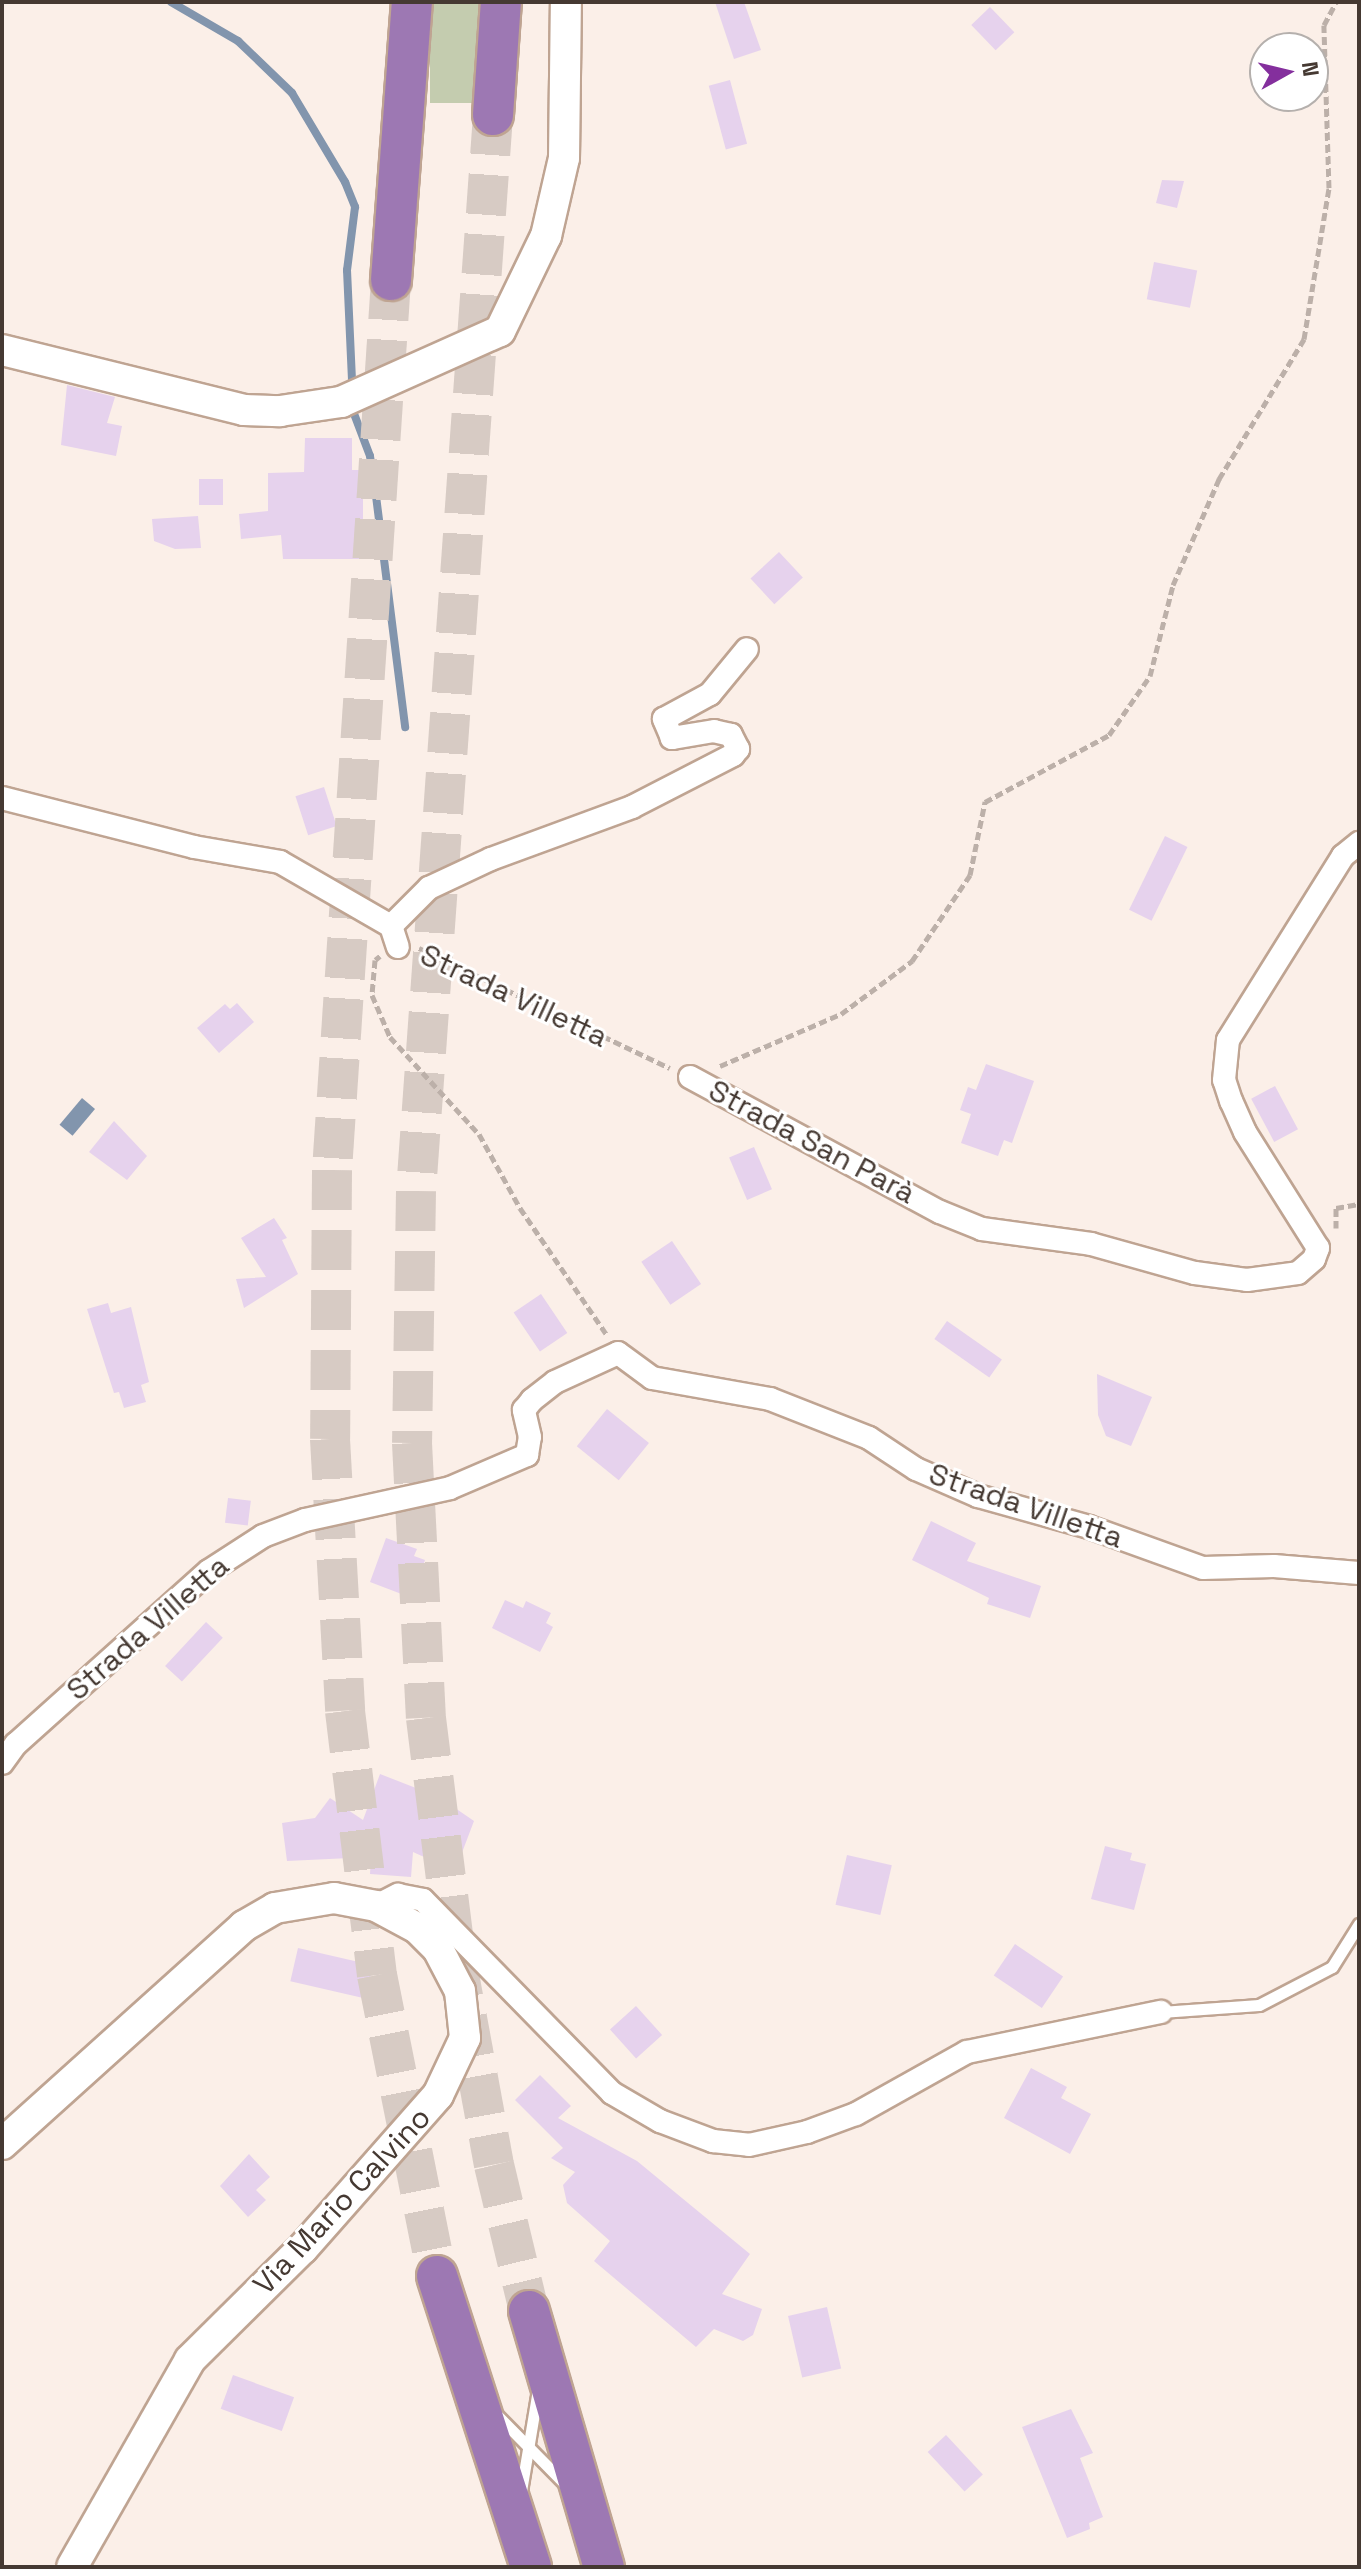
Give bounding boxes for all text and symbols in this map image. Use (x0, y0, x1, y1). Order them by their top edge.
north arrow (1249, 32, 1329, 112)
text: N (1296, 60, 1326, 78)
street label: Strada Villetta (414, 937, 614, 1055)
street label: Strada San Parà (703, 1072, 921, 1212)
street label: Strada Villetta (924, 1456, 1128, 1556)
street label: Strada Villetta (60, 1548, 236, 1708)
street label: Via Mario Calvino (246, 2100, 438, 2302)

